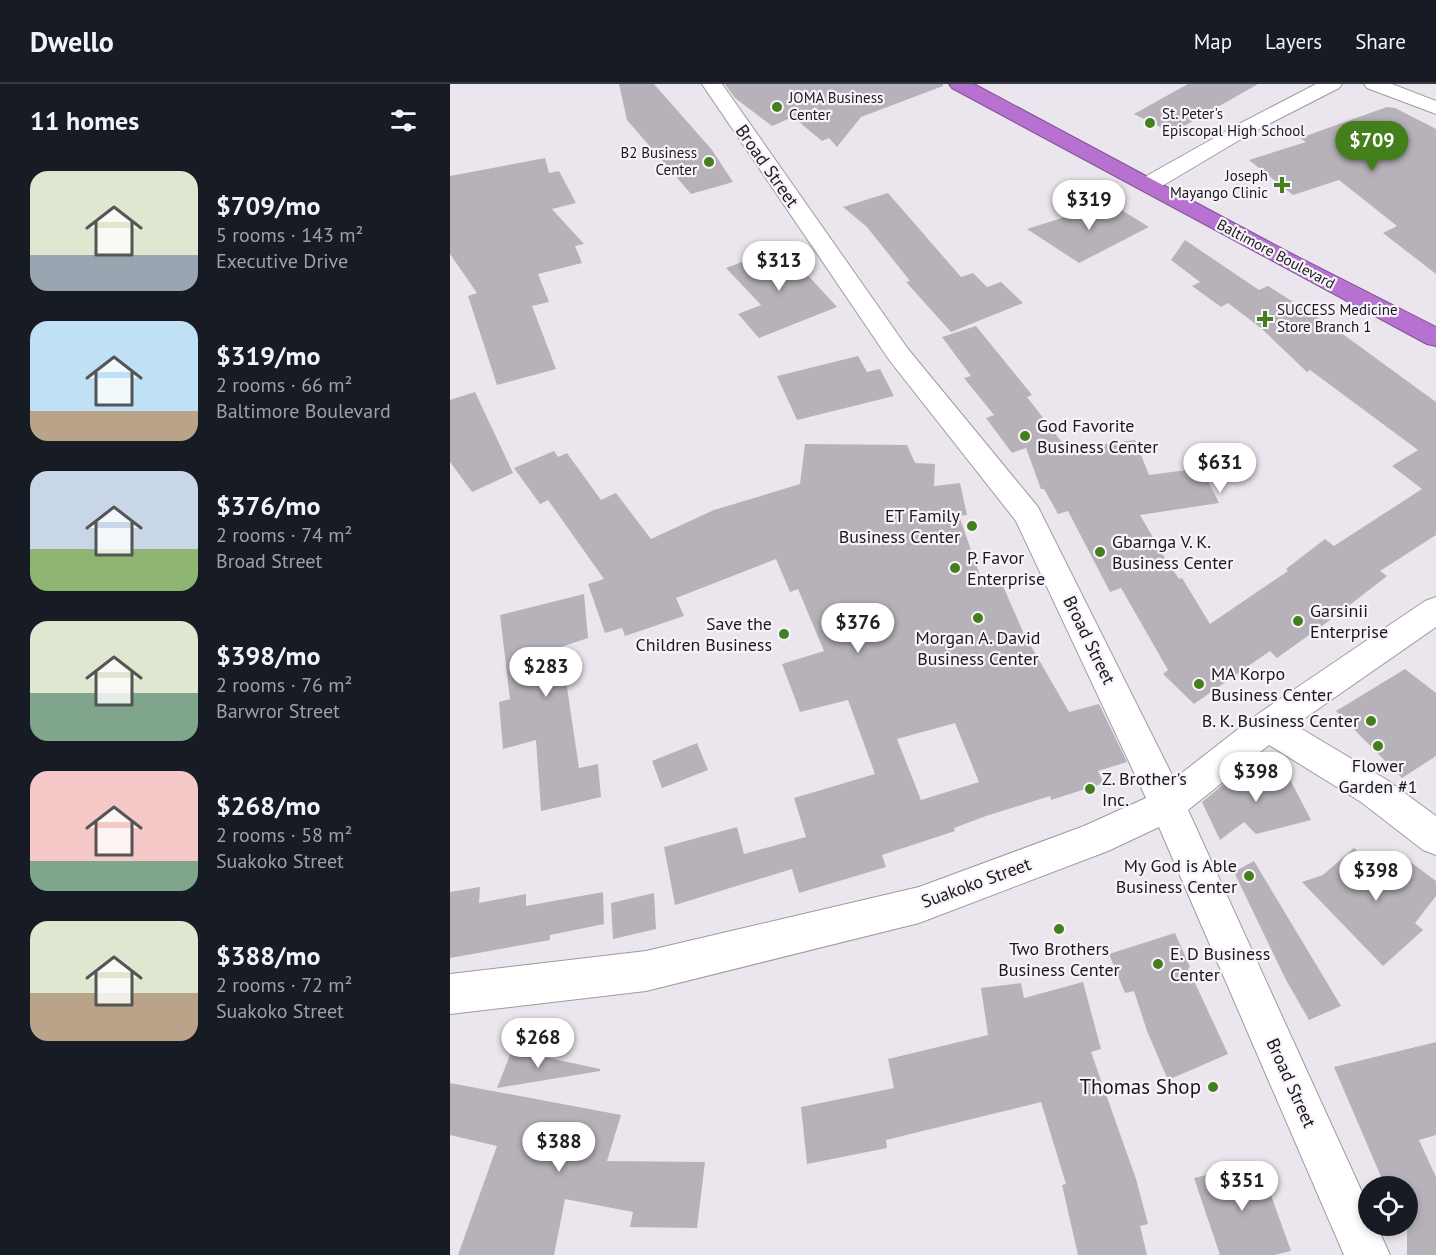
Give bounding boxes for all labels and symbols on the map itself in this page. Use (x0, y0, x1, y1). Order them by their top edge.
place label: JOMA Business Center (788, 88, 883, 124)
marker: JOMA Business Center (770, 100, 784, 114)
place label: St. Peter's Episcopal High School (1162, 104, 1305, 140)
marker: St. Peter's Episcopal High School (1143, 116, 1157, 130)
street label: Broad Street (731, 120, 804, 211)
pin: $709 (1336, 121, 1408, 172)
place label: B2 Business Center (620, 143, 697, 179)
marker: B2 Business Center (702, 155, 716, 169)
place label: Joseph Mayango Clinic (1170, 166, 1268, 202)
marker: Joseph Mayango Clinic (1273, 176, 1291, 194)
pin: $319 (1053, 180, 1125, 231)
street label: Baltimore Boulevard (1214, 214, 1339, 293)
pin: $313 (743, 241, 815, 292)
place label: SUCCESS Medicine Store Branch 1 (1277, 300, 1398, 336)
marker: SUCCESS Medicine Store Branch 1 (1258, 312, 1272, 326)
place label: God Favorite Business Center (1037, 414, 1158, 458)
marker: God Favorite Business Center (1018, 429, 1032, 443)
pin: $631 (1184, 443, 1256, 494)
place label: ET Family Business Center (839, 504, 961, 548)
marker: ET Family Business Center (965, 519, 979, 533)
place label: Gbarnga V. K. Business Center (1112, 530, 1233, 574)
marker: Gbarnga V. K. Business Center (1093, 545, 1107, 559)
place label: P. Favor Enterprise (967, 546, 1045, 590)
marker: P. Favor Enterprise (948, 561, 962, 575)
street label: Broad Street (1058, 592, 1121, 688)
place label: Garsinii Enterprise (1310, 599, 1388, 643)
pin: $376 (822, 603, 894, 654)
marker: Morgan A. David Business Center (971, 611, 985, 625)
place label: Save the Children Business (635, 612, 772, 656)
marker: Garsinii Enterprise (1291, 614, 1305, 628)
place label: Morgan A. David Business Center (916, 626, 1040, 670)
marker: Save the Children Business (777, 627, 791, 641)
pin: $283 (510, 647, 582, 698)
place label: MA Korpo Business Center (1211, 662, 1332, 706)
marker: MA Korpo Business Center (1192, 677, 1206, 691)
place label: B. K. Business Center (1202, 709, 1359, 732)
marker: B. K. Business Center (1364, 714, 1378, 728)
marker: Flower Garden #1 (1371, 739, 1385, 753)
pin: $398 (1220, 752, 1292, 803)
place label: Flower Garden #1 (1338, 754, 1418, 798)
place label: Z. Brother's Inc. (1102, 767, 1187, 811)
marker: Z. Brother's Inc. (1083, 782, 1097, 796)
pin: $398 (1340, 851, 1412, 902)
street label: Suakoko Street (918, 852, 1034, 913)
place label: My God is Able Business Center (1116, 854, 1237, 898)
marker: My God is Able Business Center (1242, 869, 1256, 883)
marker: Two Brothers Business Center (1052, 922, 1066, 936)
place label: Two Brothers Business Center (998, 937, 1120, 981)
place label: E. D Business Center (1170, 942, 1270, 986)
marker: E. D Business Center (1151, 957, 1165, 971)
pin: $268 (502, 1018, 574, 1069)
street label: Broad Street (1261, 1034, 1321, 1131)
place label: Thomas Shop (1079, 1073, 1201, 1100)
marker: Thomas Shop (1206, 1080, 1220, 1094)
pin: $388 (523, 1122, 595, 1173)
pin: $351 (1206, 1161, 1278, 1212)

